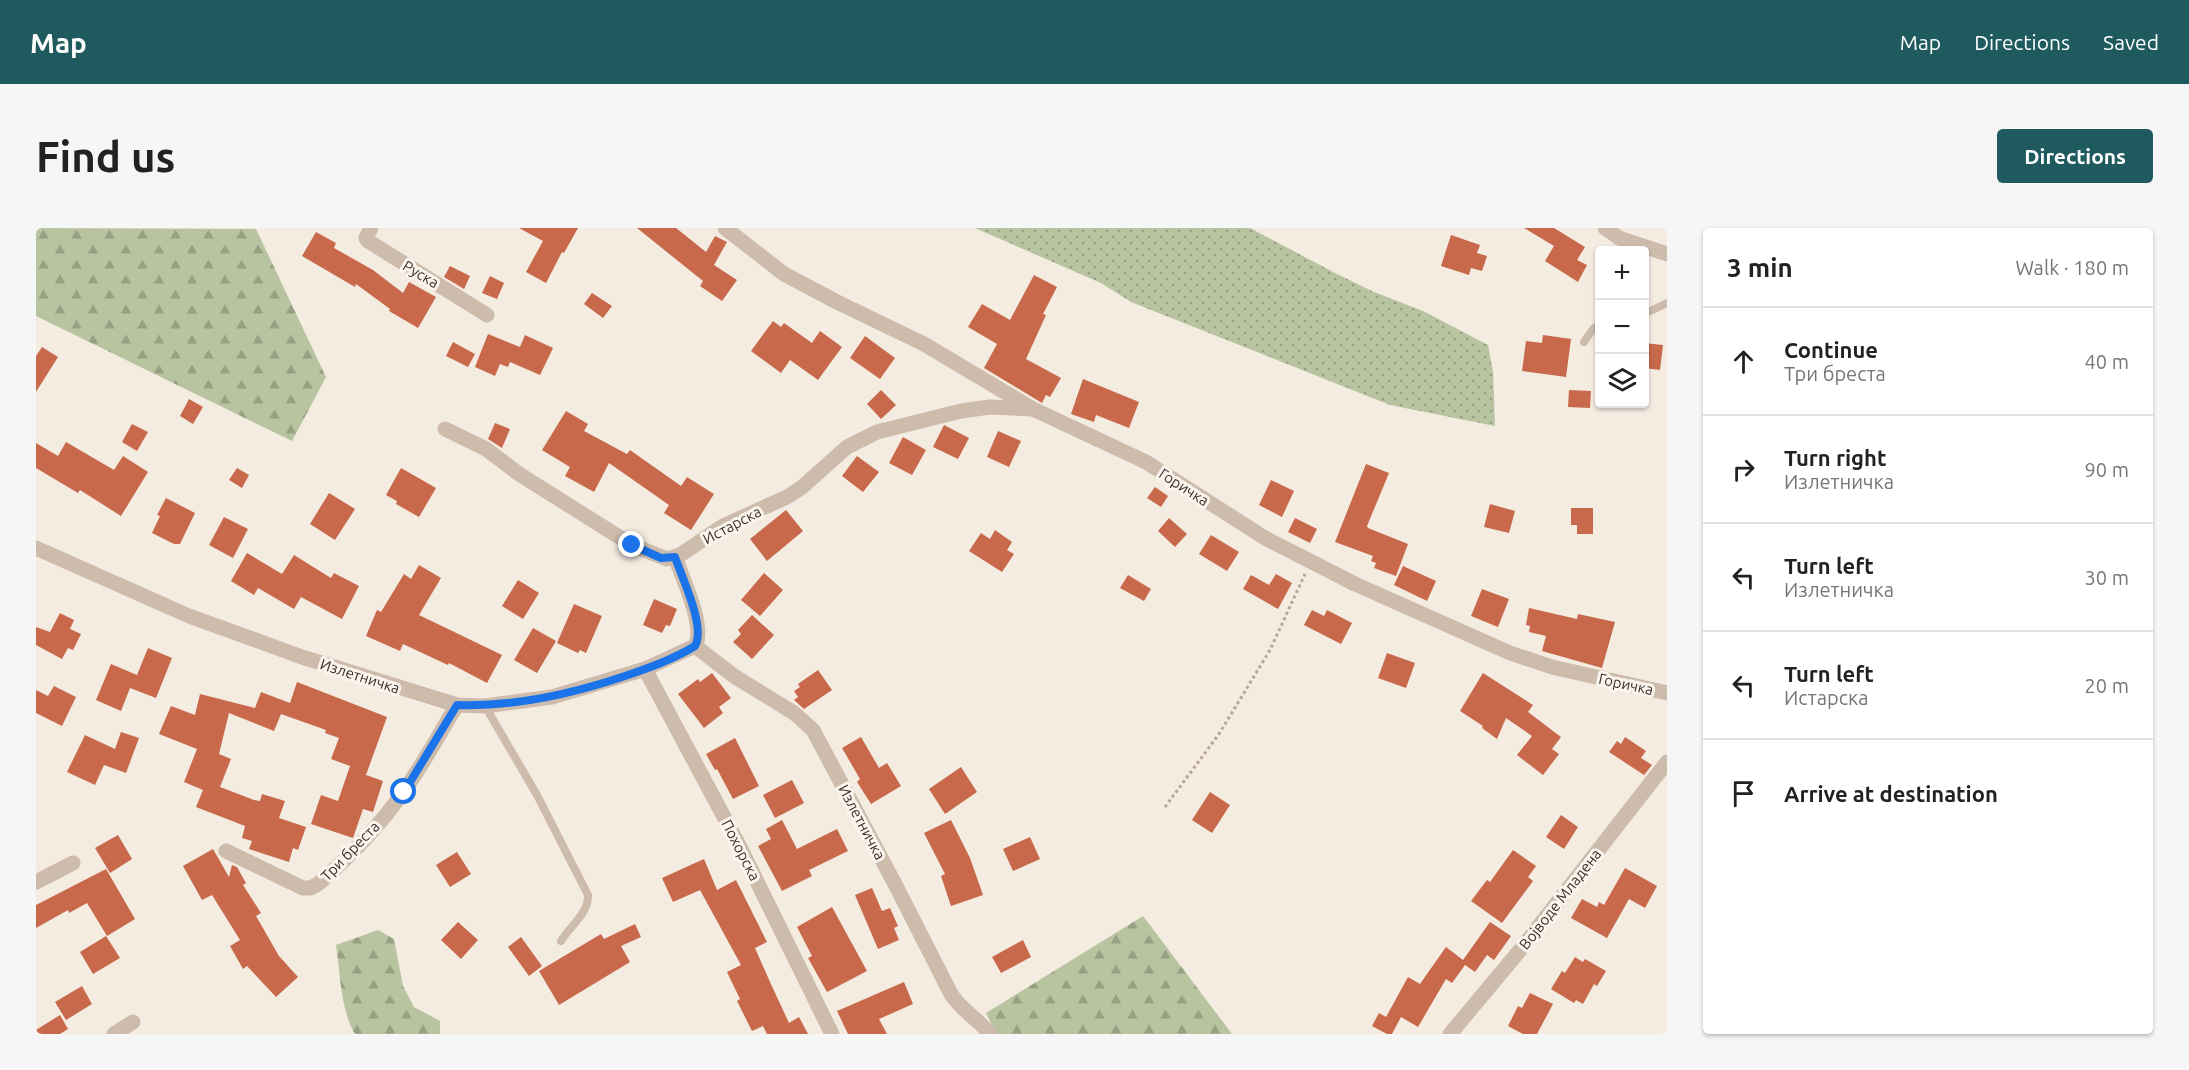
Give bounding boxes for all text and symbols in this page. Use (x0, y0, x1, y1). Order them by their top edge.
text: Map (30, 27, 87, 58)
text: Map (1900, 30, 1941, 54)
text: Directions (1974, 30, 2070, 54)
text: Saved (2103, 30, 2159, 54)
button: Directions (1997, 129, 2153, 183)
text: Find us (36, 133, 175, 180)
map controls (1595, 246, 1649, 408)
button: + (1595, 246, 1649, 300)
text: 3 min (1727, 253, 1793, 282)
text: Walk · 180 m (2016, 256, 2129, 279)
street label: Руска (400, 257, 442, 291)
button: − (1595, 300, 1649, 354)
text: Continue (1784, 337, 1878, 362)
icon: ahead (1727, 345, 1760, 378)
text: 40 m (2085, 350, 2129, 373)
button: layers (1595, 354, 1649, 408)
text: Три бреста (1784, 362, 1886, 385)
text: Turn right (1784, 445, 1886, 470)
icon: right (1727, 453, 1760, 486)
text: 90 m (2085, 458, 2129, 481)
street label: Горичка (1156, 465, 1212, 509)
text: Излетничка (1784, 470, 1894, 493)
street label: Истарска (700, 503, 764, 547)
route end (618, 531, 644, 557)
text: Turn left (1784, 553, 1874, 578)
icon: left (1727, 561, 1760, 594)
text: 30 m (2085, 566, 2129, 589)
text: Излетничка (1784, 578, 1894, 601)
street label: Излетничка (318, 655, 402, 697)
text: Turn left (1784, 661, 1874, 686)
icon: left (1727, 669, 1760, 702)
street label: Горичка (1597, 670, 1655, 698)
text: 20 m (2085, 674, 2129, 697)
text: Истарска (1784, 686, 1869, 709)
icon: arrive (1727, 777, 1760, 810)
route start (390, 778, 416, 804)
text: Arrive at destination (1784, 781, 1998, 806)
street label: Излетничка (835, 782, 889, 862)
street label: Похорска (718, 817, 764, 883)
street label: Три бреста (317, 818, 383, 884)
street label: Војводе Младена (1516, 845, 1604, 953)

